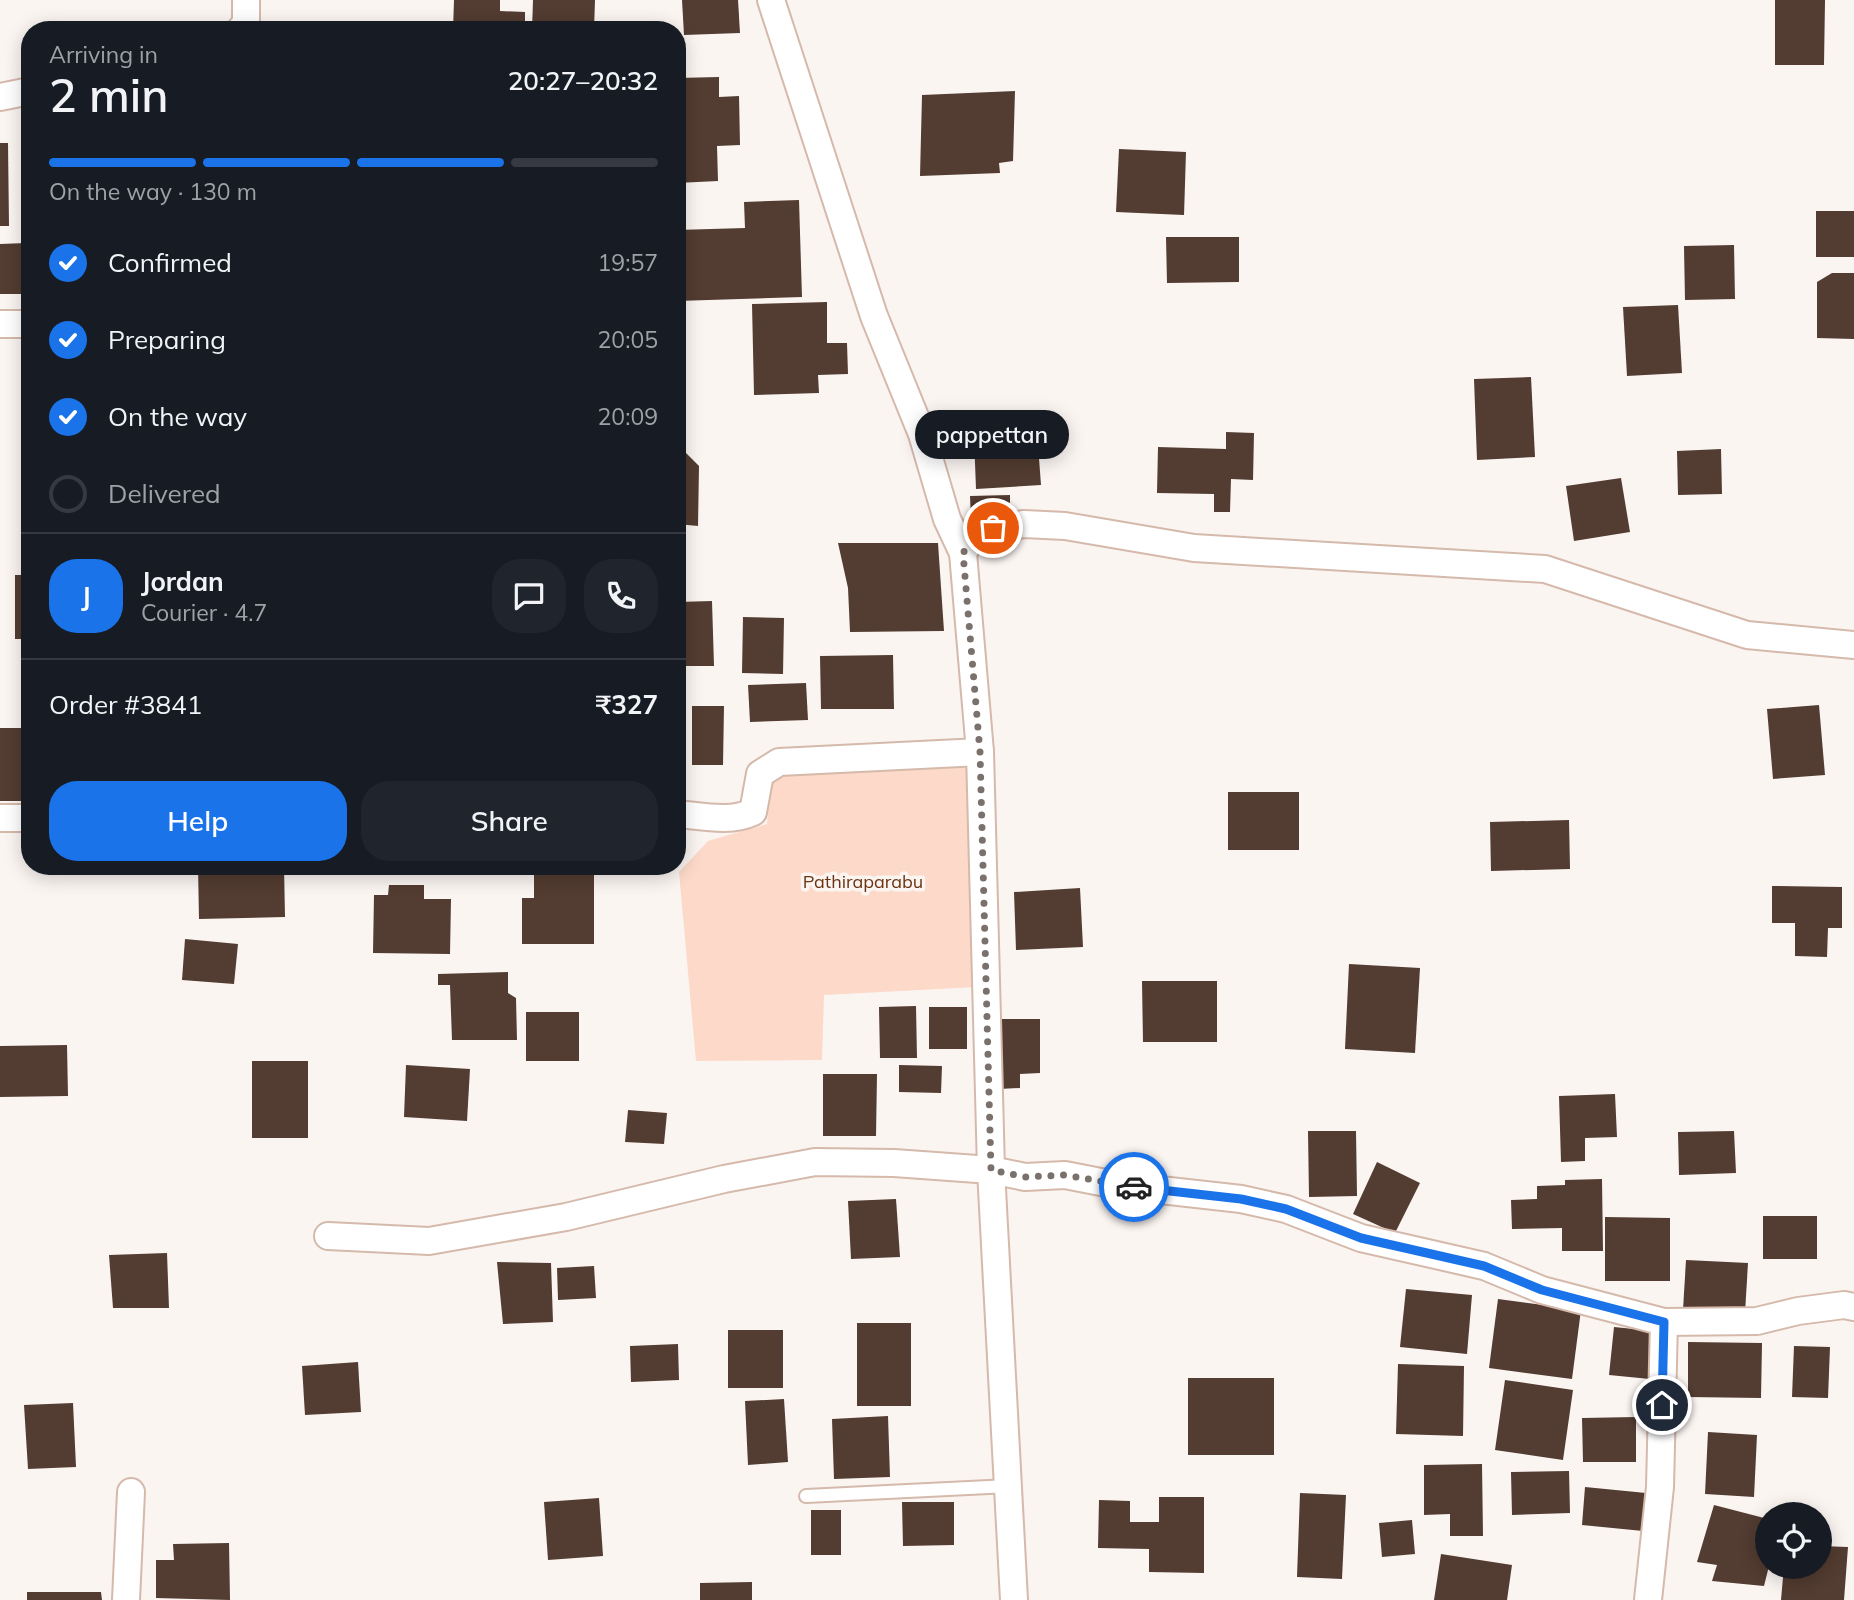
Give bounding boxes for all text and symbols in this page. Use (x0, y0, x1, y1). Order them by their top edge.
text: Arriving in (49, 40, 158, 69)
text: 20:27–20:32 (508, 64, 658, 97)
text: 2 min (49, 66, 168, 124)
text: On the way · 130 m (49, 177, 257, 206)
icon: check (49, 244, 87, 282)
text: Confirmed (108, 246, 232, 279)
text: 19:57 (598, 248, 658, 277)
icon: check (49, 321, 87, 359)
text: Preparing (108, 323, 226, 356)
text: 20:05 (598, 325, 658, 354)
icon: check (49, 398, 87, 436)
text: On the way (108, 400, 247, 433)
text: 20:09 (598, 402, 658, 431)
callout: pappettan (916, 409, 1070, 458)
text: pappettan (936, 420, 1048, 449)
text: Delivered (108, 477, 221, 510)
pin (963, 498, 1023, 558)
icon: bag (974, 509, 1012, 547)
button: chat (492, 559, 566, 633)
button: phone (584, 559, 658, 633)
text: Jordan (141, 565, 224, 598)
text: J (81, 580, 91, 613)
text: Courier · 4.7 (141, 598, 267, 627)
text: Order #3841 (49, 688, 202, 721)
text: ₹327 (596, 688, 658, 721)
button: Help (49, 781, 347, 861)
button: Share (361, 781, 658, 861)
park label: Pathiraparabu (803, 870, 923, 893)
courier (1099, 1152, 1169, 1222)
icon: car (1115, 1168, 1153, 1206)
pin (1632, 1375, 1692, 1435)
icon: home (1643, 1386, 1681, 1424)
map controls (1755, 1502, 1832, 1579)
button: locate (1755, 1502, 1832, 1579)

